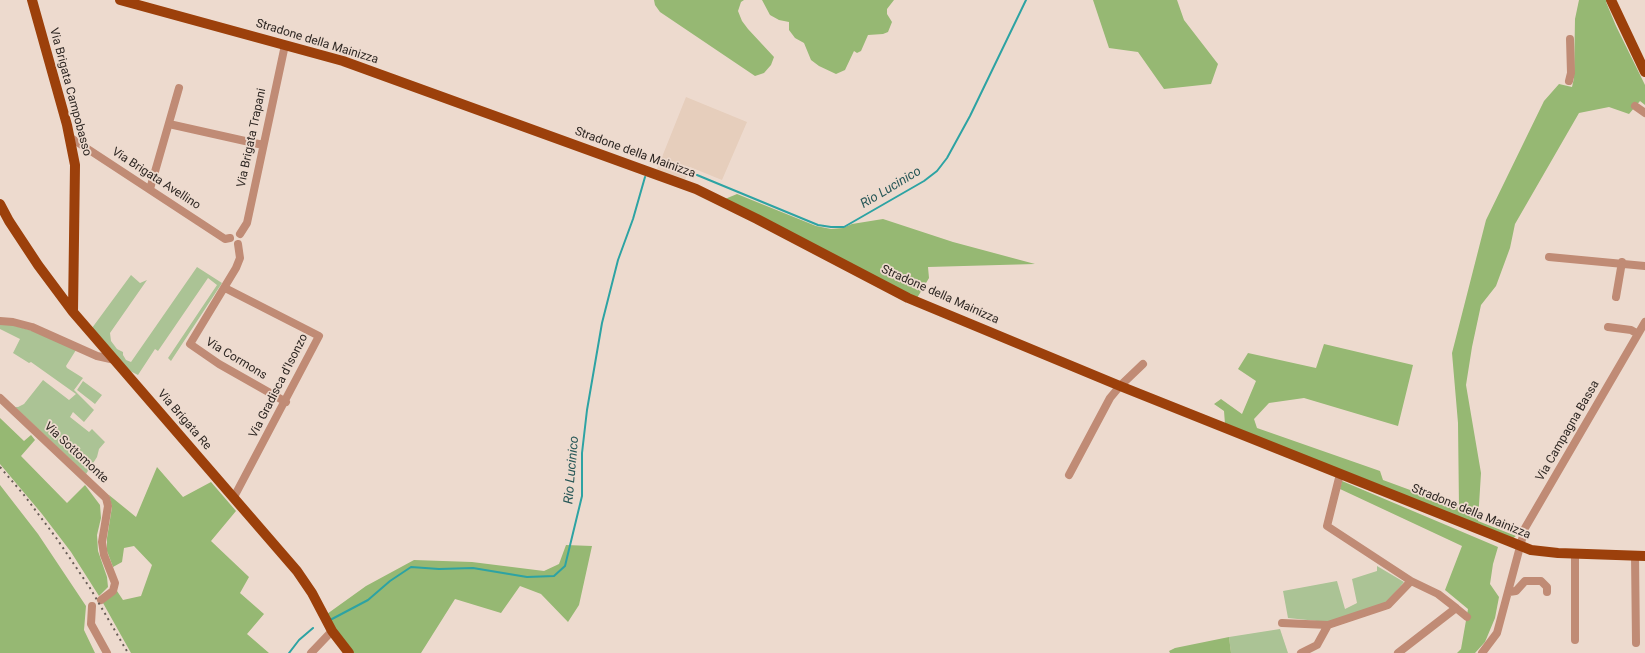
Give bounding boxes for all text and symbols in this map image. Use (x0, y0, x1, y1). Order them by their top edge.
street label: Stradone della Mainizza (254, 16, 380, 68)
street label: Via Brigata Campobasso (46, 26, 94, 158)
street label: Via Brigata Trapani (234, 87, 270, 189)
street label: Stradone della Mainizza (573, 124, 697, 182)
street label: Via Brigata Avellino (109, 145, 203, 213)
water label: Rio Lucinico (858, 164, 924, 212)
street label: Stradone della Mainizza (879, 263, 1001, 327)
street label: Via Gradisca d'Isonzo (247, 332, 311, 440)
street label: Via Cormons (203, 335, 269, 383)
street label: Via Campagna Bassa (1533, 378, 1603, 484)
street label: Via Brigata Re (154, 387, 214, 453)
street label: Via Sottomonte (41, 419, 111, 487)
water label: Rio Lucinico (561, 435, 583, 505)
street label: Stradone della Mainizza (1409, 481, 1533, 543)

